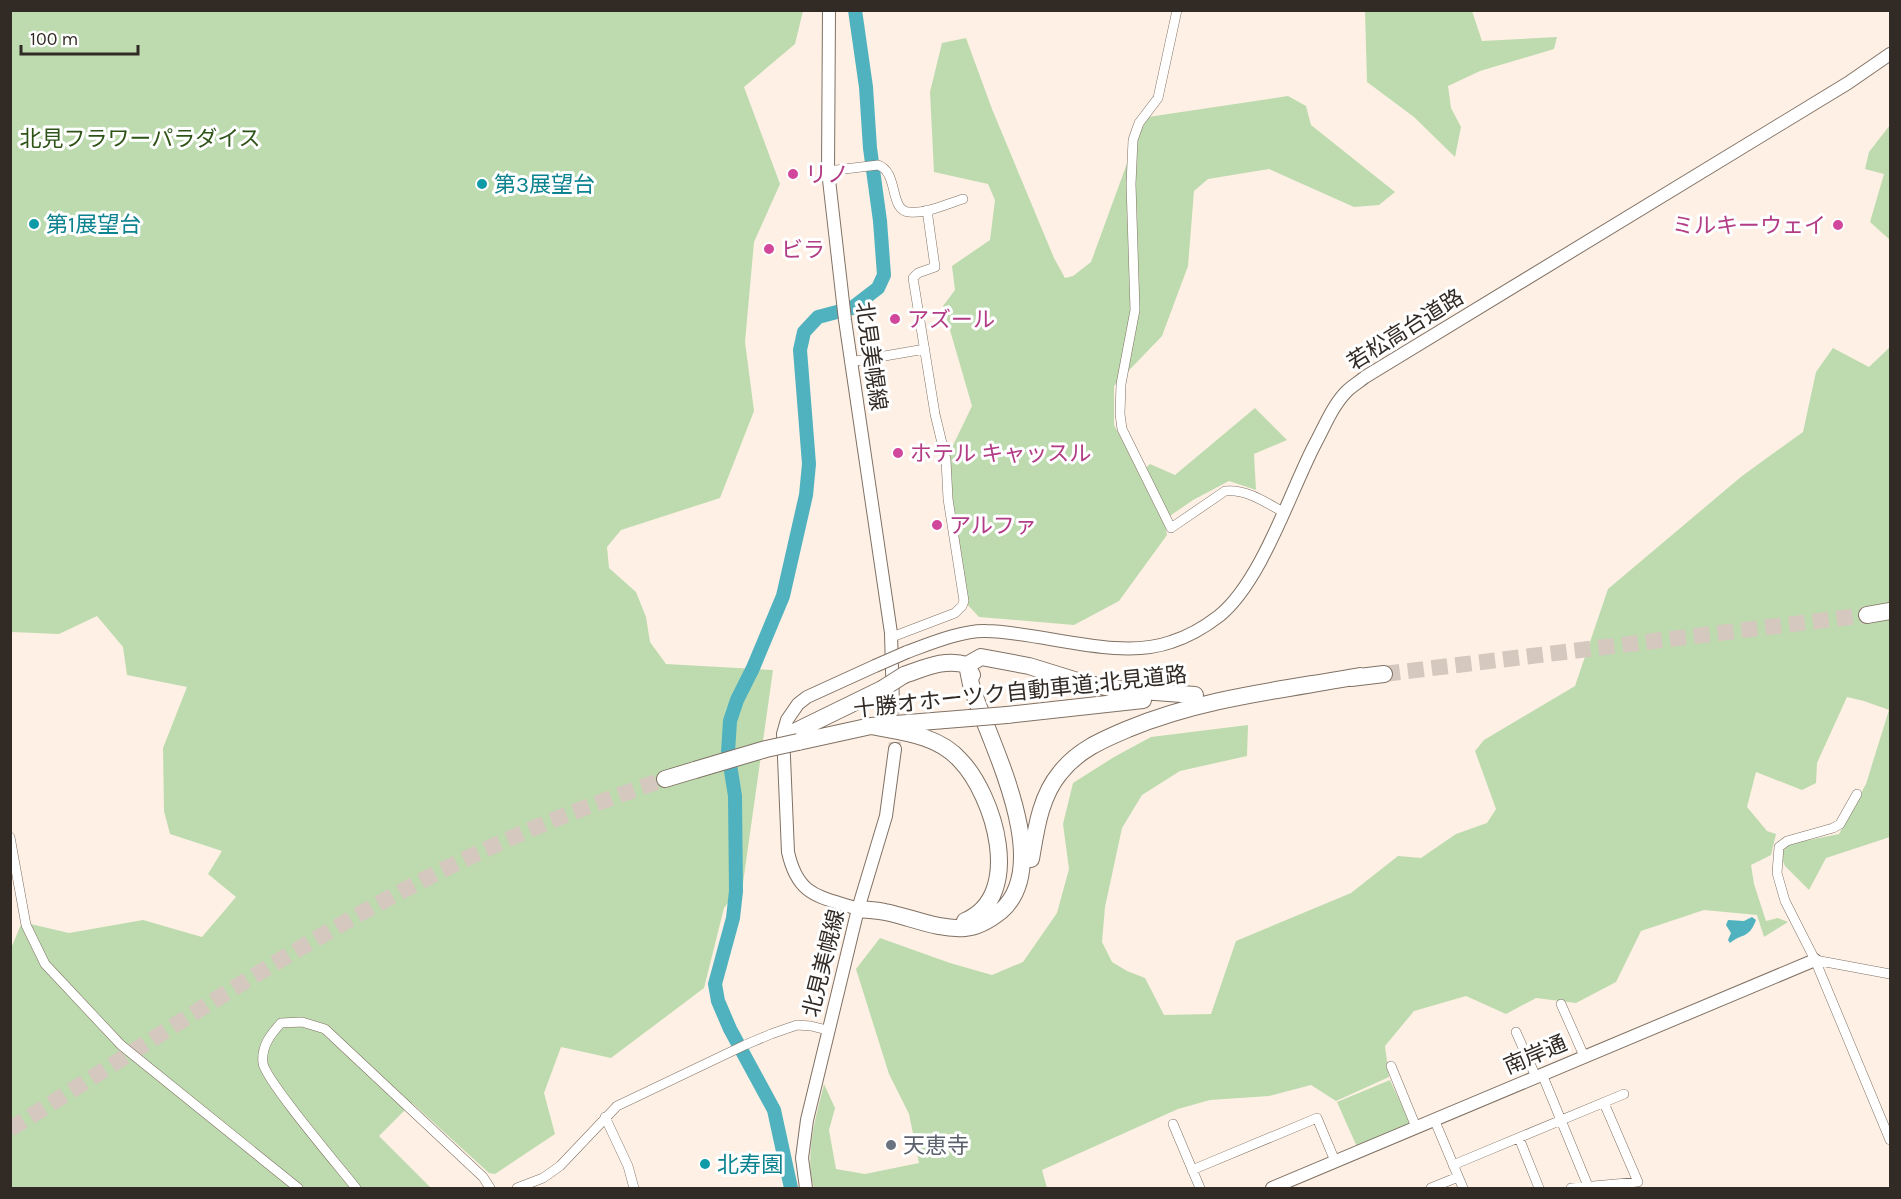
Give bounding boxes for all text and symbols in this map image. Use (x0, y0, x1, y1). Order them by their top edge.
scale bar (21, 18, 138, 56)
text: 100 m (30, 28, 78, 50)
park label: 北見フラワーパラダイス (19, 126, 261, 152)
place label: リノ (805, 162, 849, 188)
marker: リノ (786, 167, 800, 181)
place label: 第3展望台 (494, 172, 595, 198)
marker: 第3展望台 (475, 177, 489, 191)
place label: 第1展望台 (46, 212, 141, 238)
place label: ミルキーウェイ (1672, 213, 1826, 239)
marker: 第1展望台 (27, 217, 41, 231)
marker: ミルキーウェイ (1831, 218, 1845, 232)
place label: ビラ (781, 237, 825, 263)
marker: ビラ (762, 242, 776, 256)
street label: 若松高台道路 (1343, 284, 1468, 376)
street label: 北見美幌線 (850, 300, 892, 412)
place label: アズール (907, 307, 995, 333)
marker: アズール (888, 312, 902, 326)
place label: ホテル キャッスル (910, 441, 1091, 467)
marker: ホテル キャッスル (891, 446, 905, 460)
place label: アルファ (949, 513, 1037, 539)
marker: アルファ (930, 518, 944, 532)
street label: 十勝オホーツク自動車道;北見道路 (852, 662, 1188, 722)
street label: 北見美幌線 (798, 907, 850, 1020)
street label: 南岸通 (1500, 1030, 1571, 1080)
place label: 天恵寺 (903, 1133, 969, 1159)
marker: 天恵寺 (884, 1138, 898, 1152)
place label: 北寿園 (717, 1152, 783, 1178)
marker: 北寿園 (698, 1157, 712, 1171)

